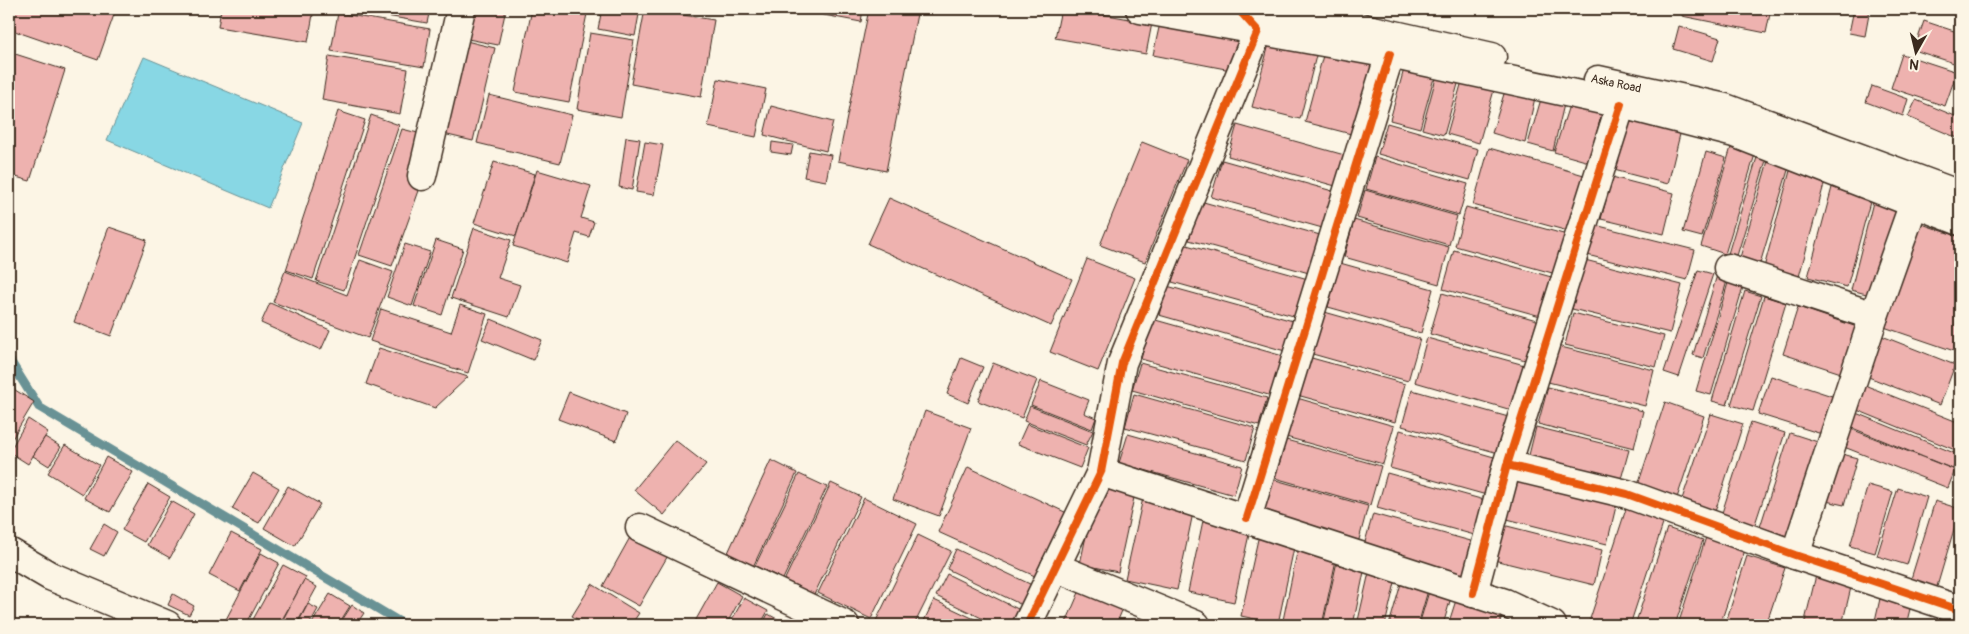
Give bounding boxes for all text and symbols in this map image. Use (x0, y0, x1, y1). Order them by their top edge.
north arrow (1892, 28, 1942, 78)
text: N (1908, 55, 1920, 73)
street label: Aska Road (1589, 71, 1643, 97)

